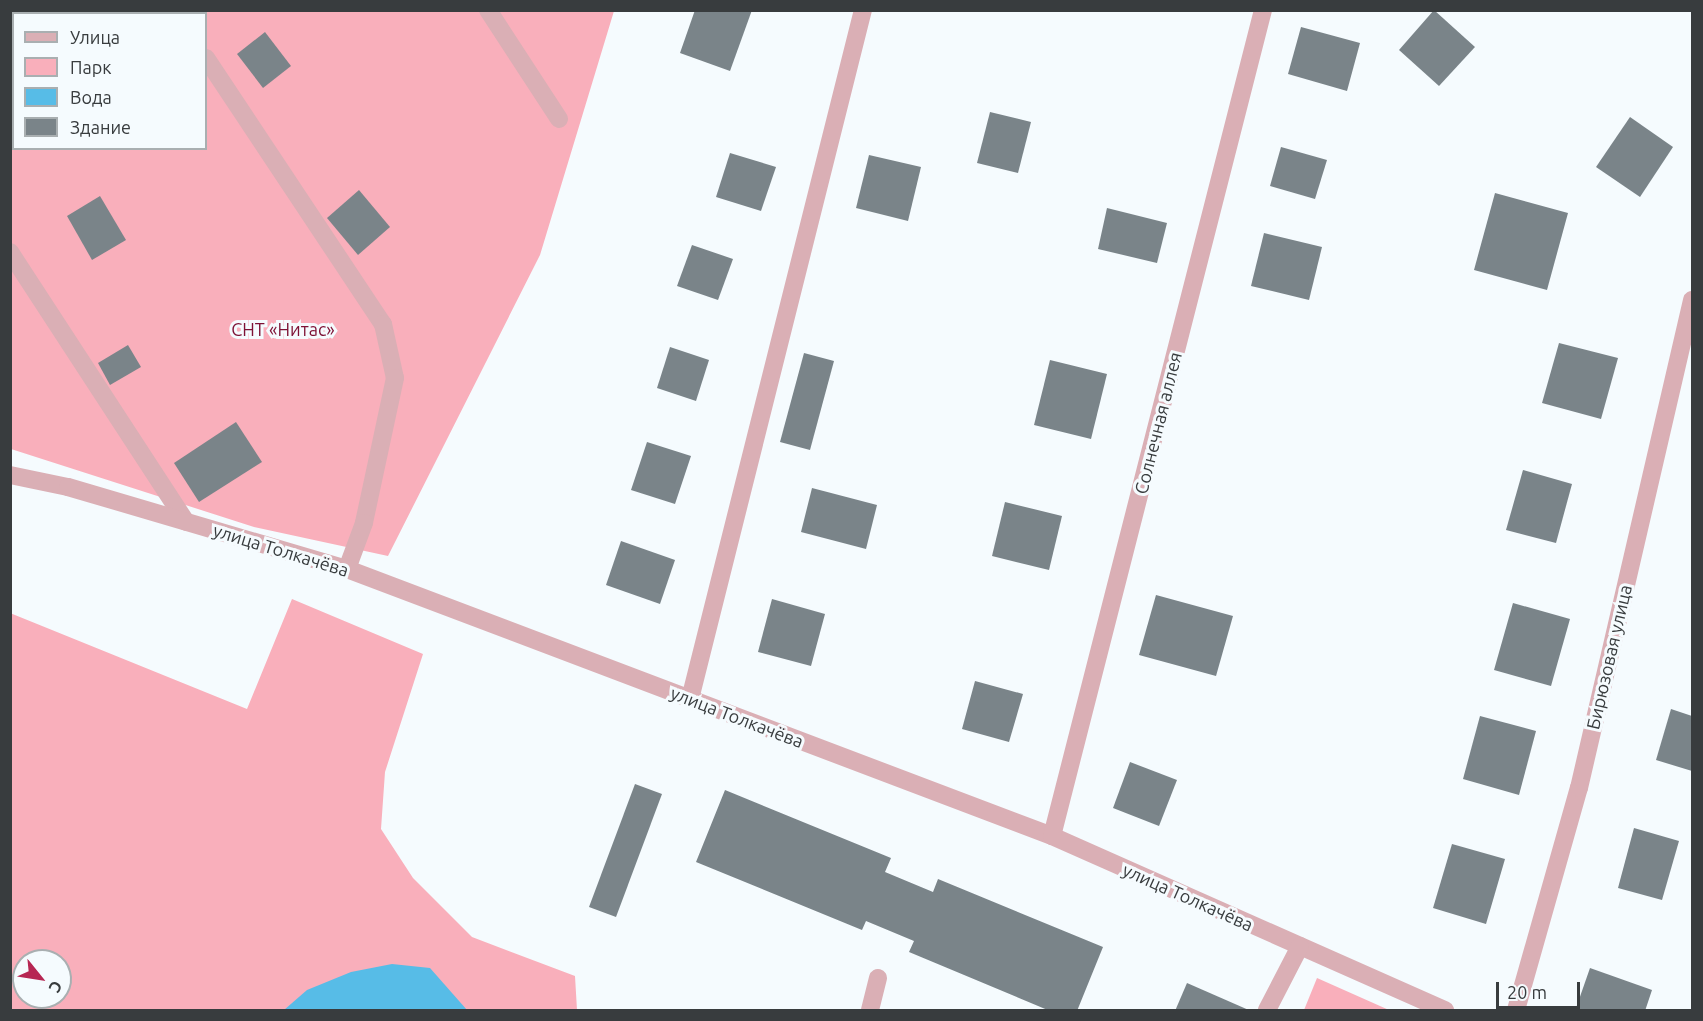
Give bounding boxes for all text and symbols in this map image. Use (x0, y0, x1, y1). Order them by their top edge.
legend (12, 12, 207, 150)
text: Улица (70, 27, 120, 47)
text: Парк (70, 57, 111, 77)
text: Вода (70, 87, 112, 107)
text: Здание (70, 117, 131, 137)
park label: СНТ «Нитас» (231, 318, 335, 340)
street label: Солнечная аллея (1130, 350, 1186, 496)
street label: улица Толкачёва (211, 519, 351, 581)
street label: Бирюзовая улица (1582, 583, 1636, 731)
street label: улица Толкачёва (667, 682, 807, 752)
street label: улица Толкачёва (1119, 859, 1257, 935)
north arrow (12, 949, 72, 1009)
scale bar (1499, 970, 1583, 1008)
text: С (46, 978, 66, 996)
text: 20 m (1507, 982, 1547, 1002)

